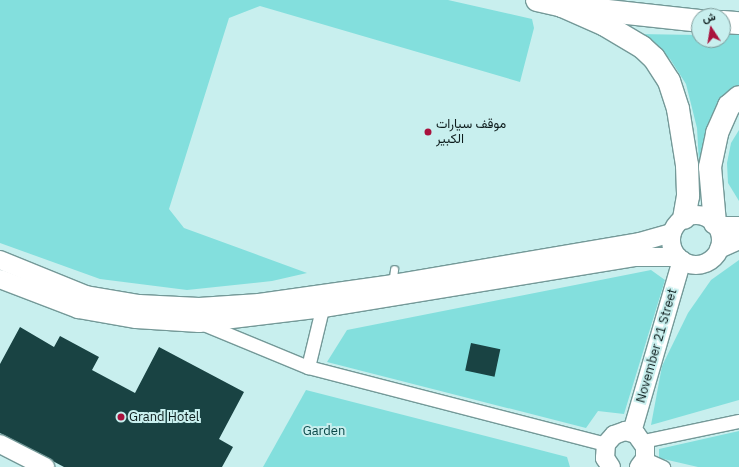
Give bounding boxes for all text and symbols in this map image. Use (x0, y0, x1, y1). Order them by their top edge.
north arrow (691, 8, 731, 48)
text: ش (701, 9, 717, 25)
place label: موقف سيارات الكبير (436, 117, 506, 148)
marker: موقف سيارات الكبير (423, 127, 433, 137)
street label: November 21 Street (633, 287, 681, 405)
place label: Grand Hotel (129, 409, 199, 425)
marker: Grand Hotel (116, 412, 126, 422)
park label: Garden (303, 423, 345, 439)

